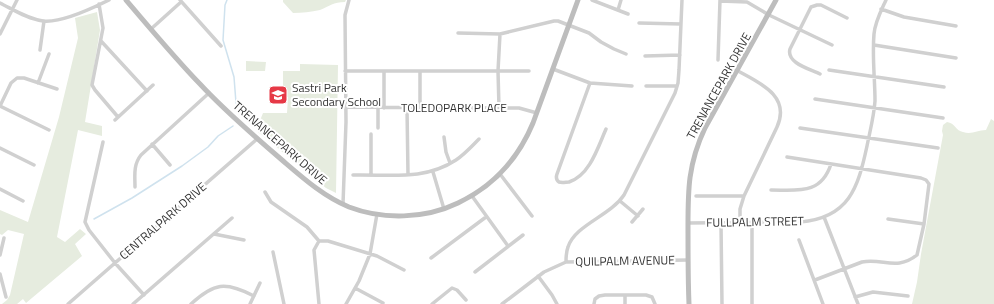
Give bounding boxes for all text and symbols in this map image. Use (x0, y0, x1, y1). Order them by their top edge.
street label: TRENANCEPARK DRIVE (681, 29, 756, 143)
place label: Sastri Park Secondary School (292, 78, 381, 111)
school or university icon: Sastri Park Secondary School (267, 84, 289, 106)
street label: TRENANCEPARK DRIVE (229, 96, 332, 189)
street label: TOLEDOPARK PLACE (401, 98, 507, 117)
street label: CENTRALPARK DRIVE (115, 177, 211, 264)
street label: FULLPALM STREET (706, 211, 805, 232)
street label: QUILPALM AVENUE (575, 250, 675, 271)

